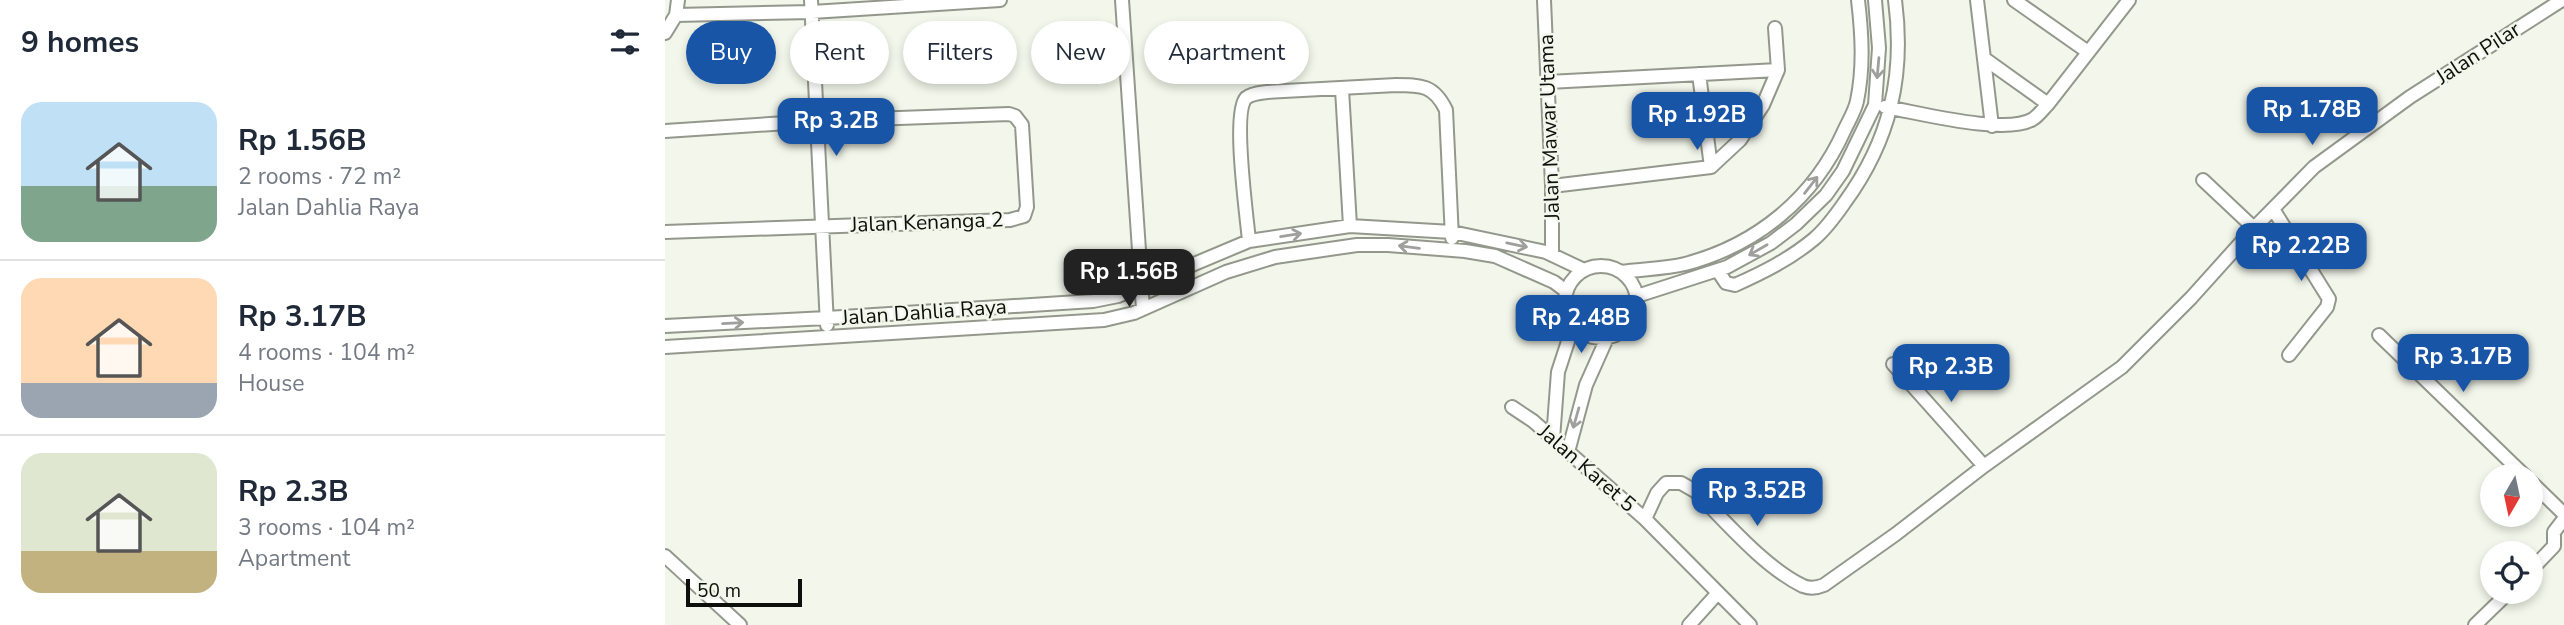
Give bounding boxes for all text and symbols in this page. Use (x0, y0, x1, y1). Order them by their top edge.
street label: Jalan Pilar (2429, 15, 2526, 91)
chip: Buy (686, 21, 776, 84)
chip: Rent (790, 21, 889, 84)
chip: Filters (903, 21, 1017, 84)
chip: New (1031, 21, 1130, 84)
chip: Apartment (1144, 21, 1309, 84)
text: 9 homes (21, 22, 139, 63)
icon: filters (606, 23, 644, 61)
street label: Jalan Mawar Utama (1532, 34, 1566, 221)
one-way arrow (1871, 56, 1884, 79)
pin: Rp 1.78B (2240, 88, 2384, 147)
pin: Rp 1.92B (1625, 92, 1769, 152)
text: Rp 1.78B (2263, 94, 2361, 125)
pin: Rp 3.2B (771, 99, 901, 158)
text: Rp 1.92B (1648, 99, 1746, 130)
text: Rp 3.2B (794, 105, 878, 136)
text: Rp 1.56B (238, 120, 367, 161)
icon: home (77, 130, 161, 214)
text: 2 rooms · 72 m² (238, 161, 401, 192)
one-way arrow (1803, 176, 1818, 195)
text: Jalan Dahlia Raya (238, 192, 419, 223)
street label: Jalan Kenanga 2 (849, 205, 1004, 239)
pin: Rp 2.22B (2229, 224, 2373, 283)
one-way arrow (1279, 228, 1302, 241)
text: Rp 2.22B (2252, 230, 2350, 261)
one-way arrow (1505, 238, 1528, 252)
one-way arrow (1398, 240, 1421, 253)
one-way arrow (1749, 243, 1769, 257)
pin: Rp 1.56B (1057, 250, 1201, 309)
text: Rp 1.56B (1080, 256, 1178, 287)
street label: Jalan Dahlia Raya (839, 292, 1008, 332)
text: Rp 3.17B (238, 296, 367, 337)
pin: Rp 2.48B (1509, 296, 1653, 355)
text: Rp 2.48B (1532, 302, 1630, 333)
icon: home (77, 306, 161, 390)
one-way arrow (721, 316, 744, 329)
pin: Rp 3.17B (2391, 334, 2535, 394)
text: 4 rooms · 104 m² (238, 337, 415, 368)
text: Rp 3.17B (2414, 341, 2512, 372)
pin: Rp 2.3B (1886, 344, 2016, 404)
text: Rp 2.3B (1909, 351, 1993, 382)
text: House (238, 368, 305, 399)
one-way arrow (1569, 407, 1582, 429)
street label: Jalan Karet 5 (1531, 417, 1642, 518)
north arrow (2480, 464, 2543, 527)
map controls (2480, 464, 2543, 604)
pin: Rp 3.52B (1685, 468, 1829, 528)
text: Rp 2.3B (238, 471, 349, 512)
text: Rp 3.52B (1708, 475, 1806, 506)
icon: home (77, 481, 161, 565)
text: 3 rooms · 104 m² (238, 512, 415, 543)
button: locate (2480, 541, 2543, 604)
text: Apartment (238, 543, 350, 574)
scale bar (686, 576, 801, 608)
text: 50 m (697, 578, 741, 604)

